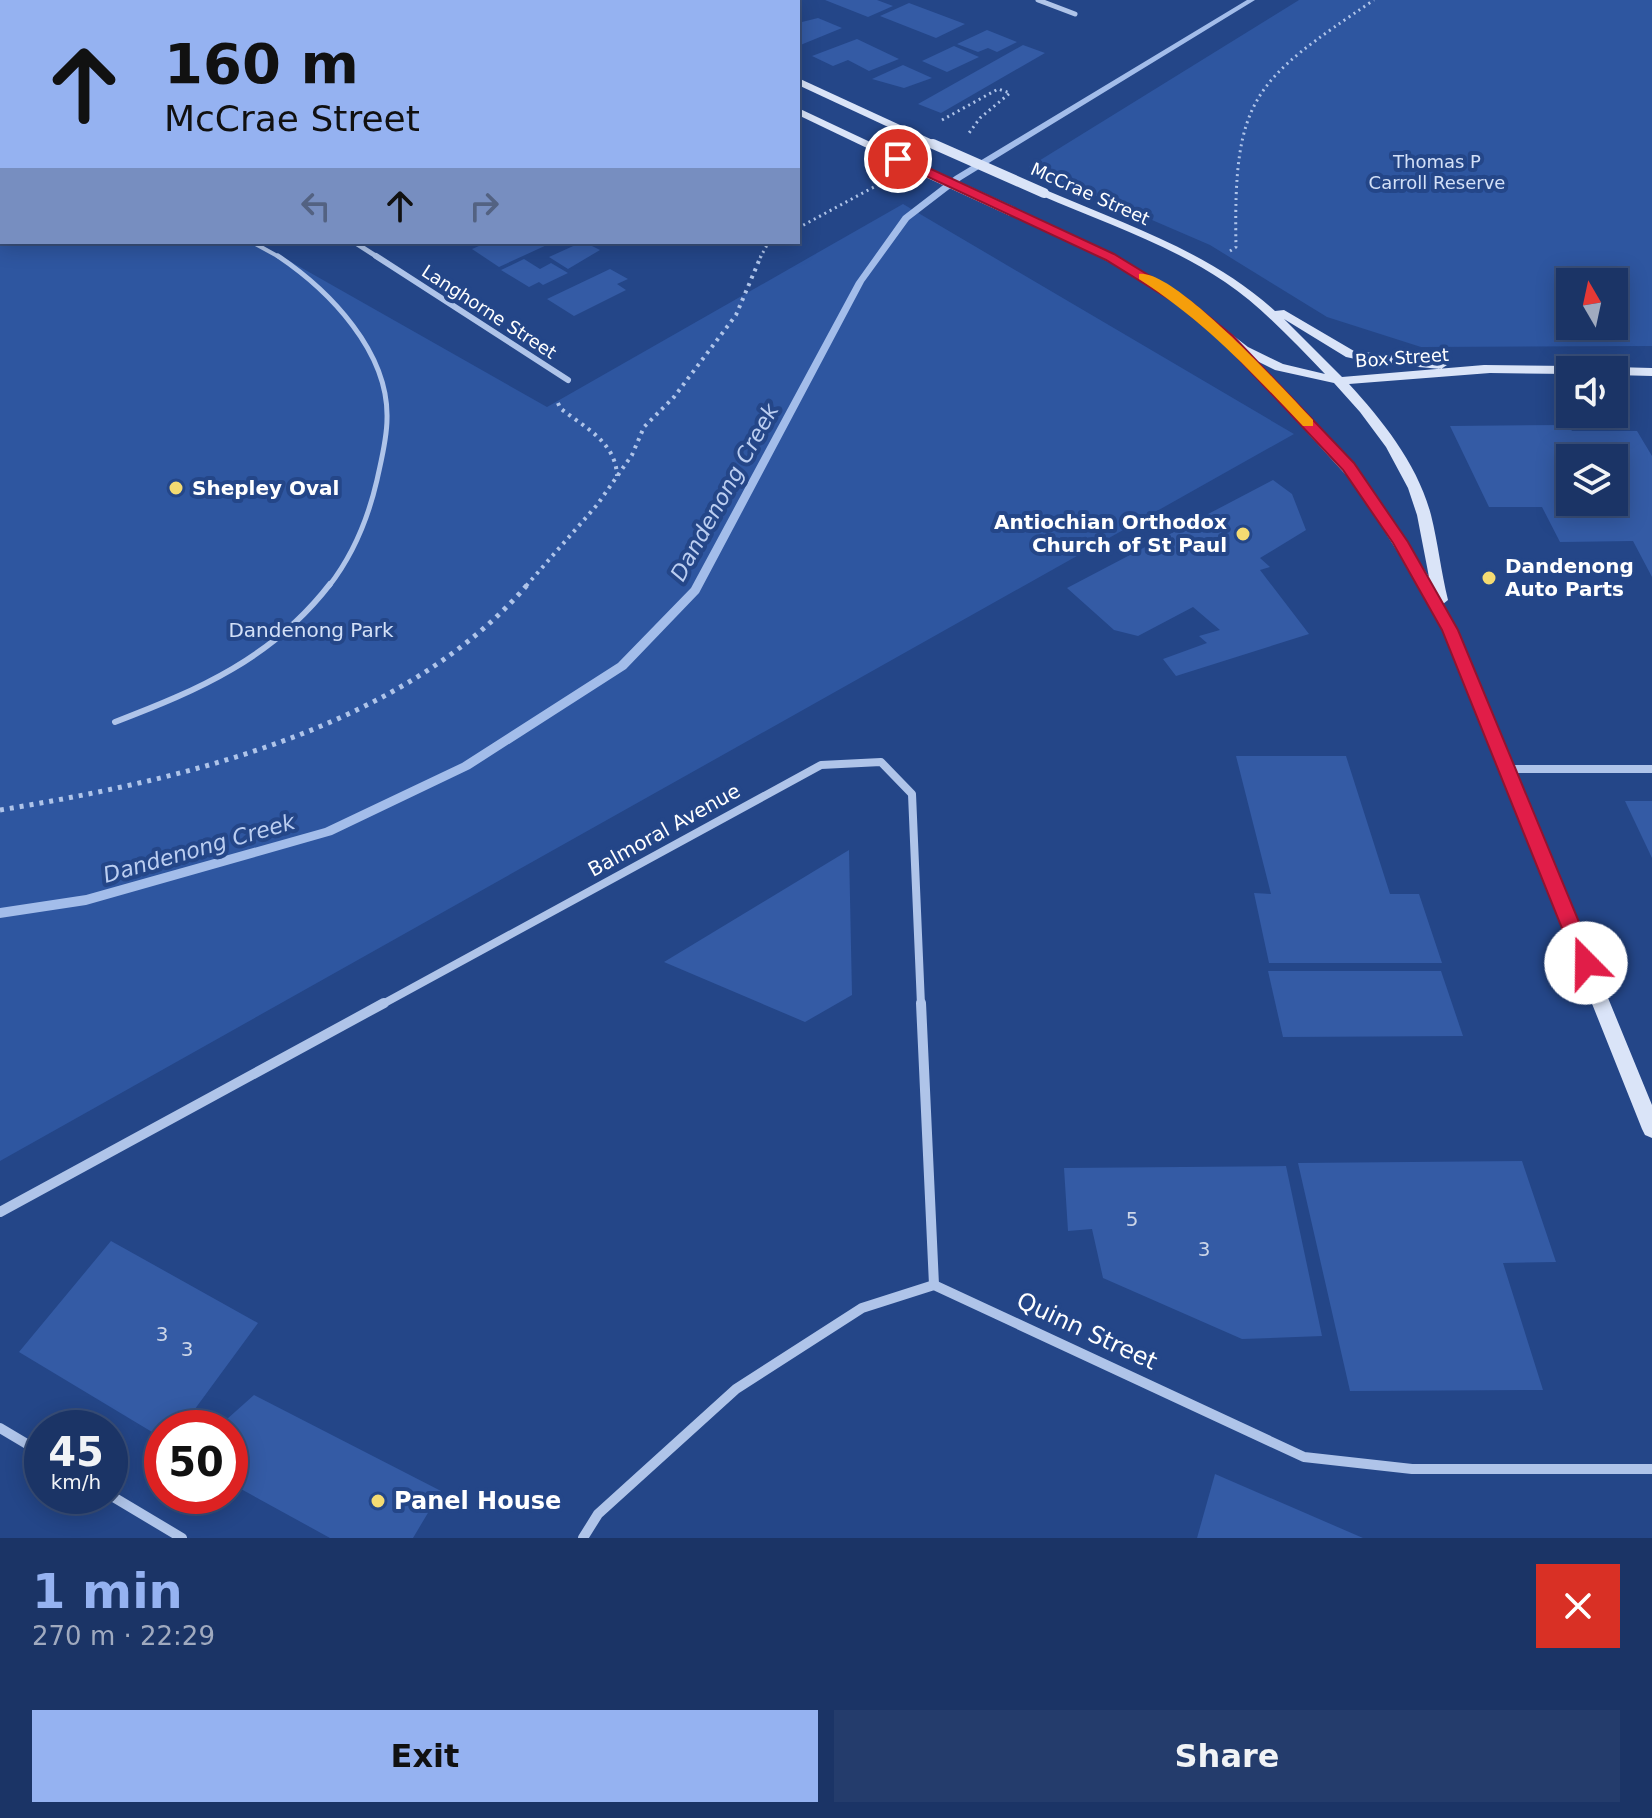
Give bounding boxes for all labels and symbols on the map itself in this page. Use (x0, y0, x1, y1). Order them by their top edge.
pin (864, 125, 932, 193)
park label: Thomas P Carroll Reserve (1369, 151, 1505, 193)
street label: McCrae Street (1028, 158, 1153, 229)
street label: Langhorne Street (418, 260, 561, 363)
north arrow (1556, 268, 1628, 340)
street label: Box Street (1354, 344, 1450, 371)
water label: Dandenong Creek (665, 398, 784, 585)
place label: Shepley Oval (192, 476, 339, 500)
marker: Shepley Oval (167, 479, 185, 497)
place label: Antiochian Orthodox Church of St Paul (994, 510, 1227, 557)
marker: Antiochian Orthodox Church of St Paul (1234, 525, 1252, 543)
place label: Dandenong Auto Parts (1505, 554, 1634, 601)
marker: Dandenong Auto Parts (1480, 569, 1498, 587)
park label: Dandenong Park (228, 618, 394, 642)
street label: Balmoral Avenue (584, 778, 744, 882)
water label: Dandenong Creek (100, 809, 299, 888)
position arrow (1544, 921, 1628, 1005)
house number: 5 (1126, 1207, 1138, 1231)
house number: 3 (1198, 1237, 1210, 1261)
street label: Quinn Street (1012, 1286, 1162, 1376)
house number: 3 (156, 1322, 168, 1346)
house number: 3 (181, 1337, 193, 1361)
speed limit sign: 50 (144, 1410, 248, 1514)
place label: Panel House (394, 1487, 561, 1515)
marker: Panel House (369, 1492, 387, 1510)

